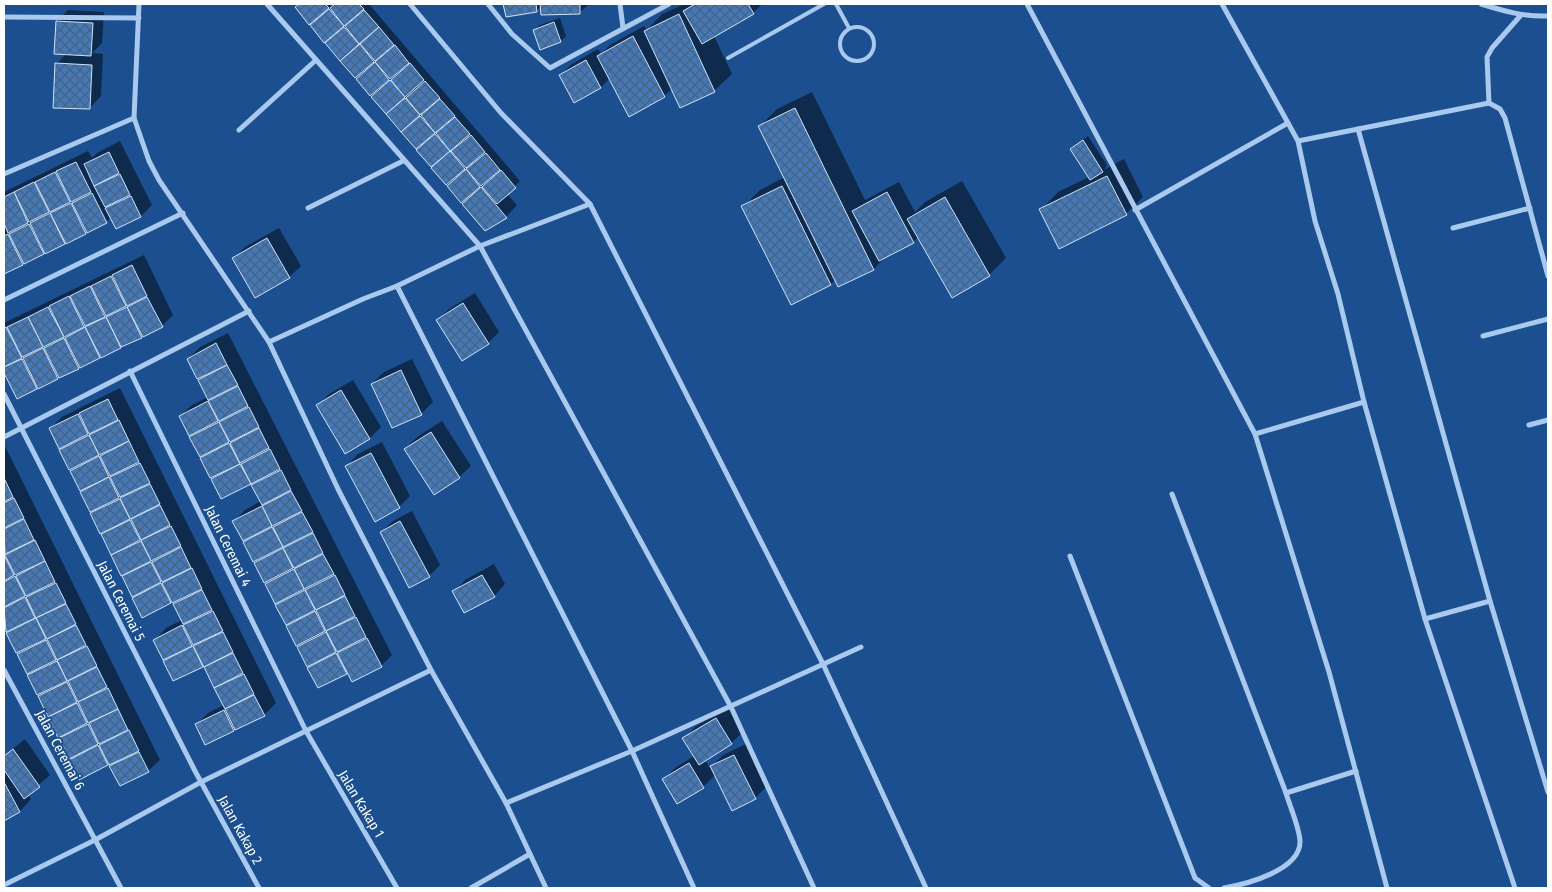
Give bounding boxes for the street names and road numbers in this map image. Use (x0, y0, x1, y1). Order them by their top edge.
street label: Jalan Ceremai 4 (201, 503, 255, 590)
street label: Jalan Ceremai 5 (94, 558, 148, 644)
street label: Jalan Ceremai 6 (32, 707, 88, 793)
street label: Jalan Kakap 1 (334, 767, 388, 841)
street label: Jalan Kakap 2 (214, 793, 266, 867)

